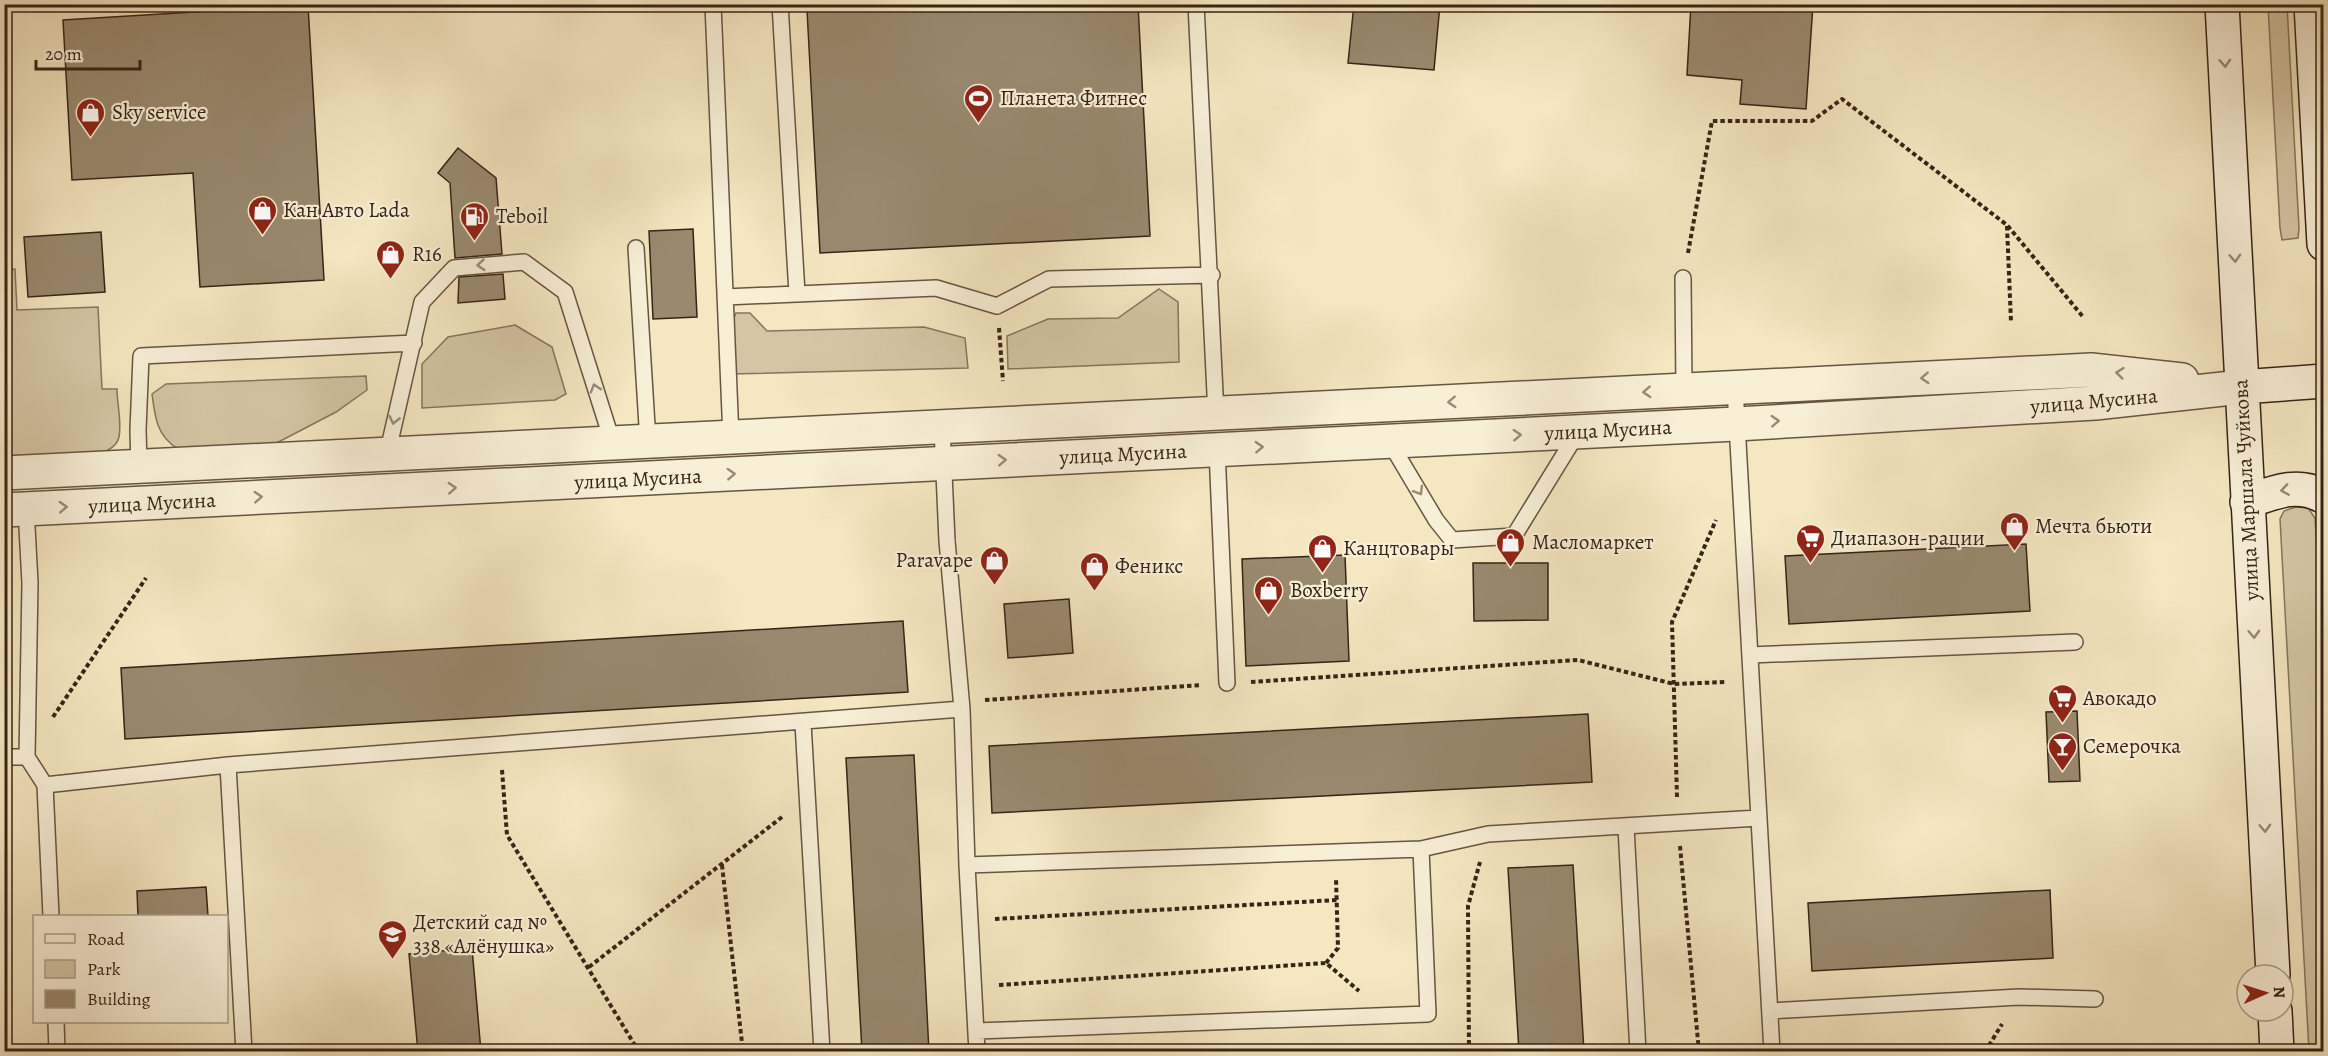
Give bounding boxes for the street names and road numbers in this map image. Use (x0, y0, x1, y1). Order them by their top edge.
street label: улица Маршала Чуйкова (2226, 378, 2266, 602)
street label: улица Мусина (2028, 381, 2159, 421)
street label: улица Мусина (1543, 413, 1673, 447)
street label: улица Мусина (1058, 437, 1188, 471)
street label: улица Мусина (573, 462, 703, 496)
street label: улица Мусина (87, 486, 217, 520)

